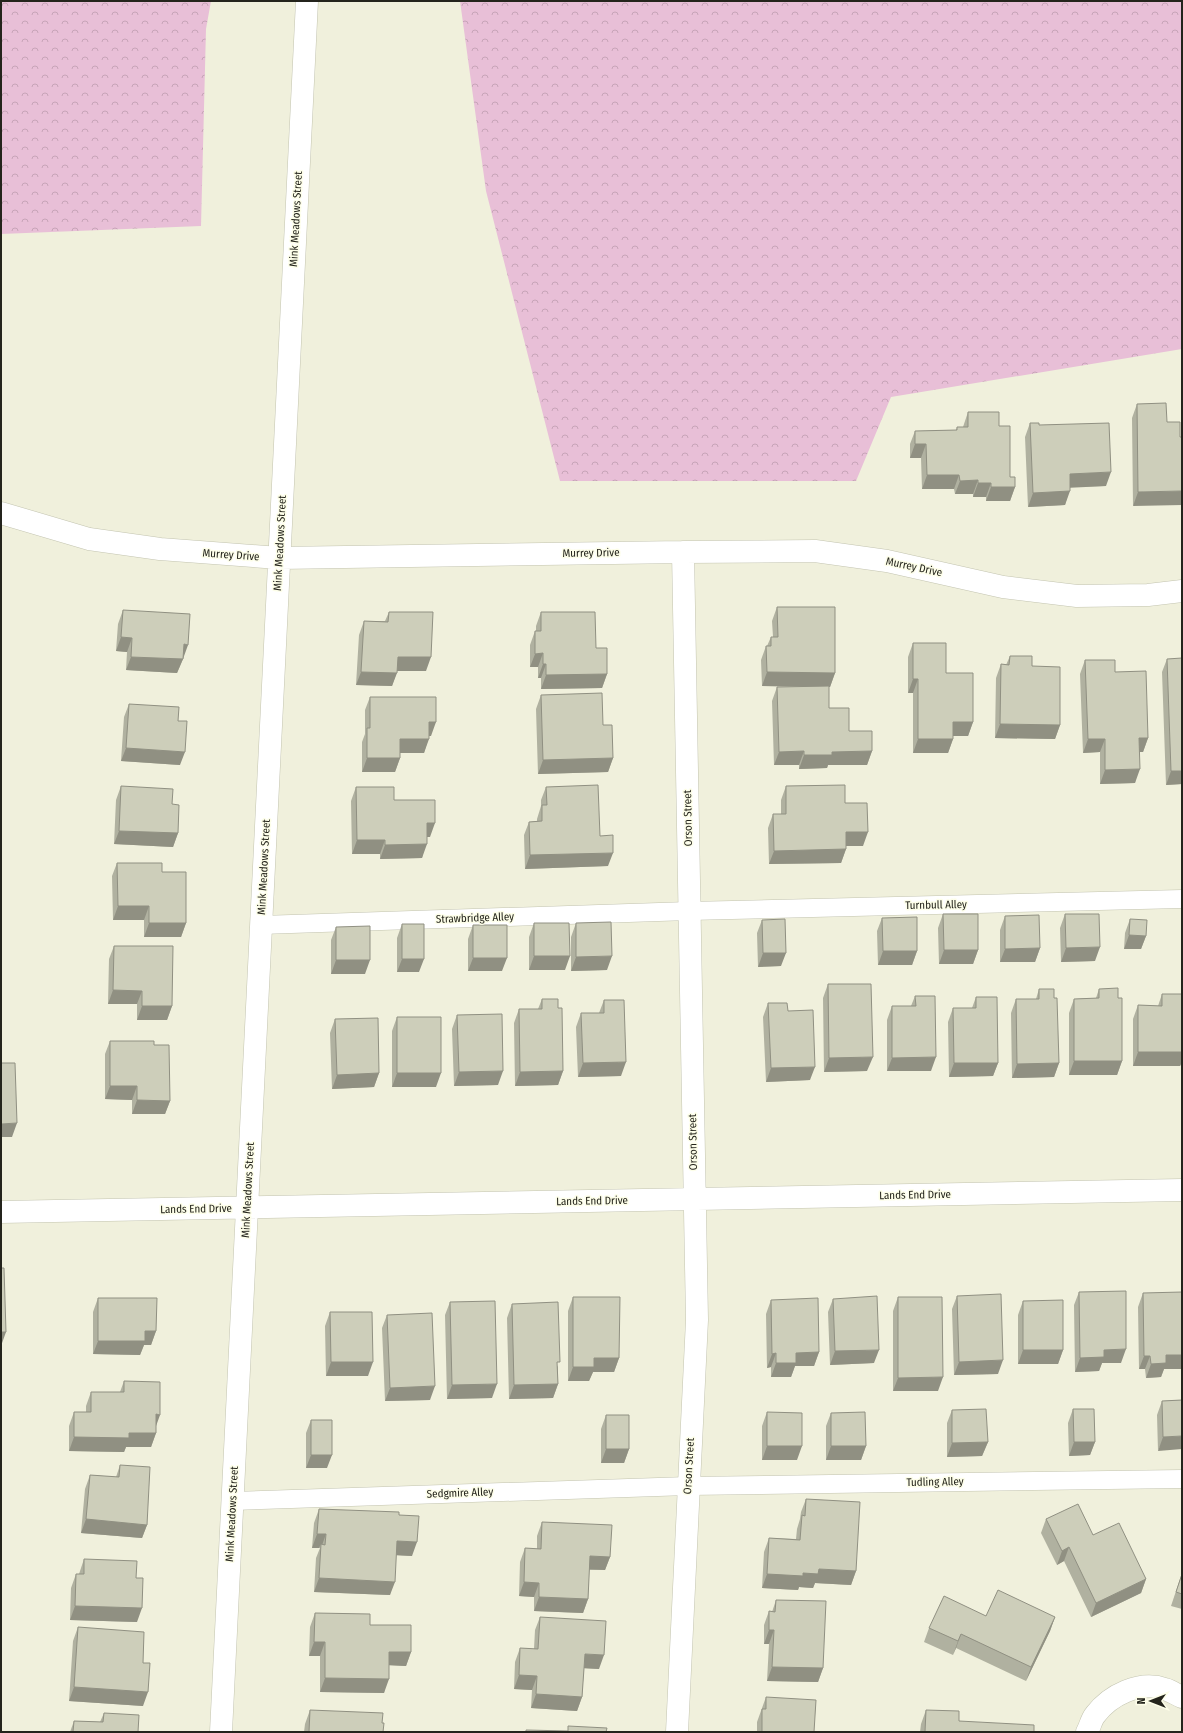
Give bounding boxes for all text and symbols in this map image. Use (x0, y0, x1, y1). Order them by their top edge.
street label: Mink Meadows Street (287, 170, 305, 267)
street label: Mink Meadows Street (271, 494, 289, 591)
street label: Murrey Drive (562, 546, 620, 560)
street label: Murrey Drive (202, 547, 260, 563)
street label: Murrey Drive (885, 555, 943, 579)
street label: Orson Street (681, 789, 695, 846)
street label: Mink Meadows Street (255, 818, 273, 915)
street label: Turnbull Alley (905, 898, 967, 912)
street label: Strawbridge Alley (436, 910, 514, 926)
street label: Orson Street (686, 1113, 700, 1170)
street label: Mink Meadows Street (239, 1141, 257, 1238)
street label: Lands End Drive (879, 1188, 951, 1202)
street label: Lands End Drive (556, 1194, 628, 1208)
street label: Lands End Drive (160, 1202, 232, 1216)
street label: Orson Street (681, 1437, 697, 1495)
street label: Mink Meadows Street (223, 1465, 241, 1562)
street label: Tudling Alley (906, 1475, 964, 1489)
street label: Sedgmire Alley (427, 1485, 494, 1501)
north arrow (1131, 1681, 1171, 1721)
text: N (1135, 1698, 1148, 1704)

